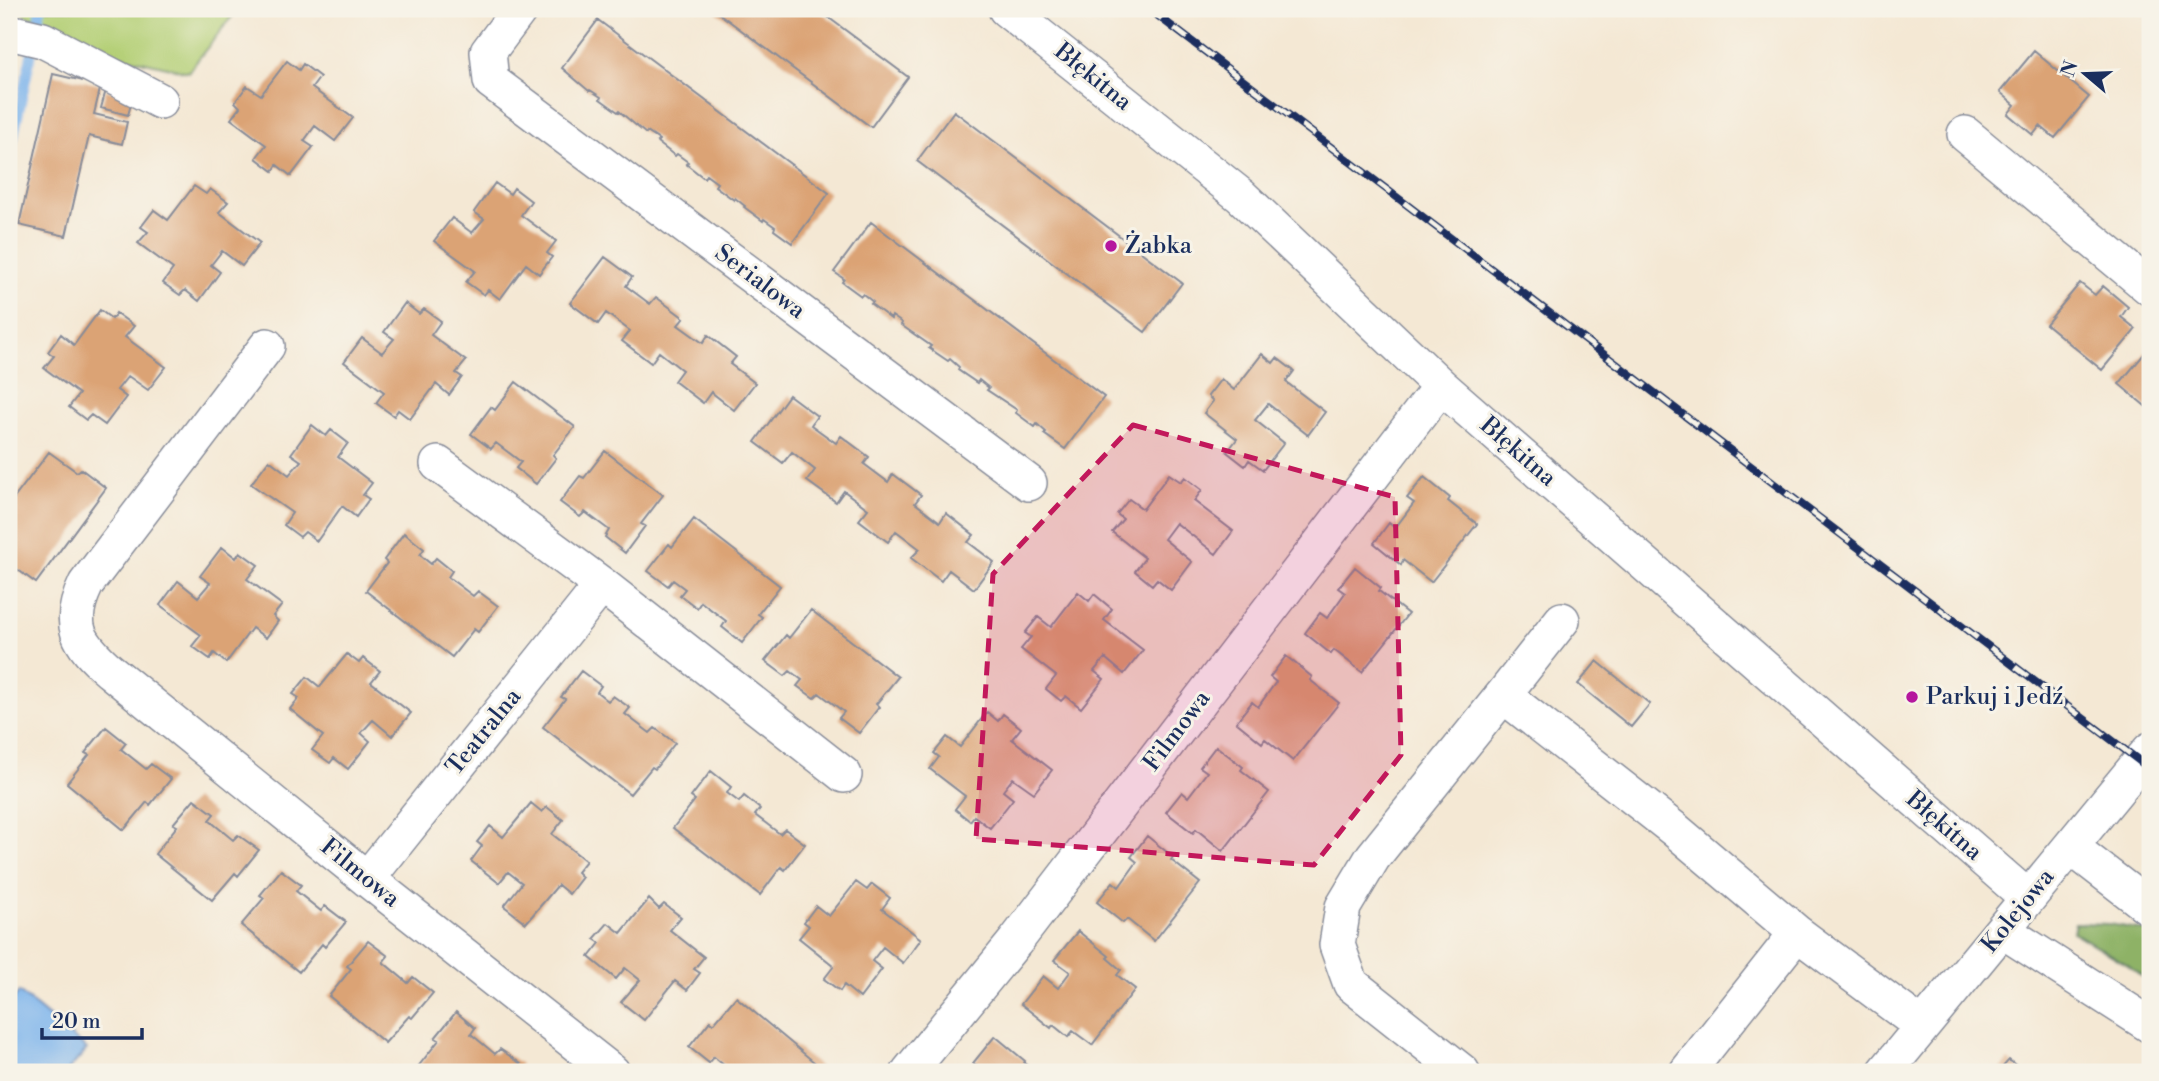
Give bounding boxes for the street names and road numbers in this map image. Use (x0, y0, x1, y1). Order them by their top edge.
street label: Błękitna (1047, 36, 1139, 118)
street label: Serialowa (709, 238, 812, 326)
street label: Błękitna (1473, 410, 1563, 494)
street label: Teatralna (440, 682, 529, 782)
street label: Filmowa (1137, 684, 1218, 777)
street label: Błękitna (1899, 784, 1989, 868)
street label: Filmowa (314, 832, 406, 915)
street label: Kolejowa (1975, 862, 2062, 959)

